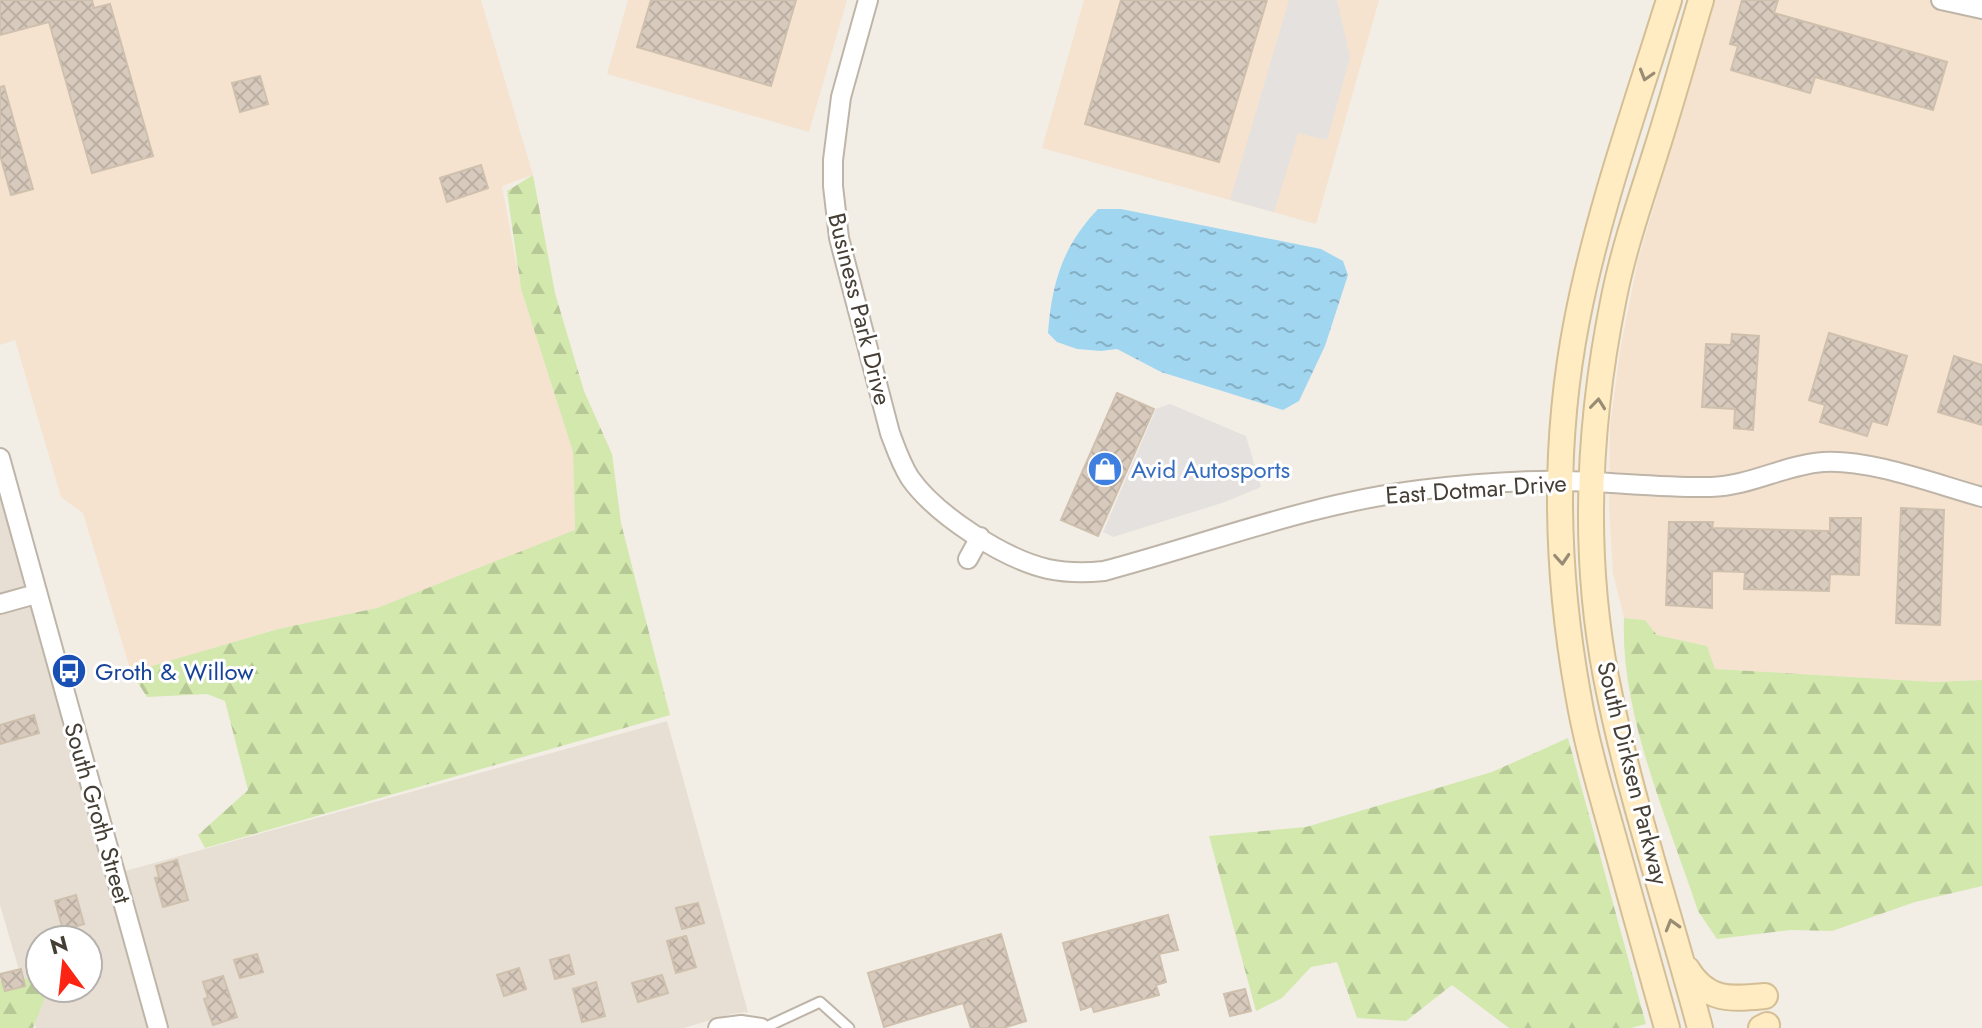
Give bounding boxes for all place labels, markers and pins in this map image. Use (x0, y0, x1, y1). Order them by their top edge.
shop icon: Avid Autosports (1086, 450, 1124, 488)
place label: Avid Autosports (1131, 452, 1290, 487)
bus stop icon: Groth & Willow (50, 652, 88, 690)
place label: Groth & Willow (95, 654, 254, 689)

